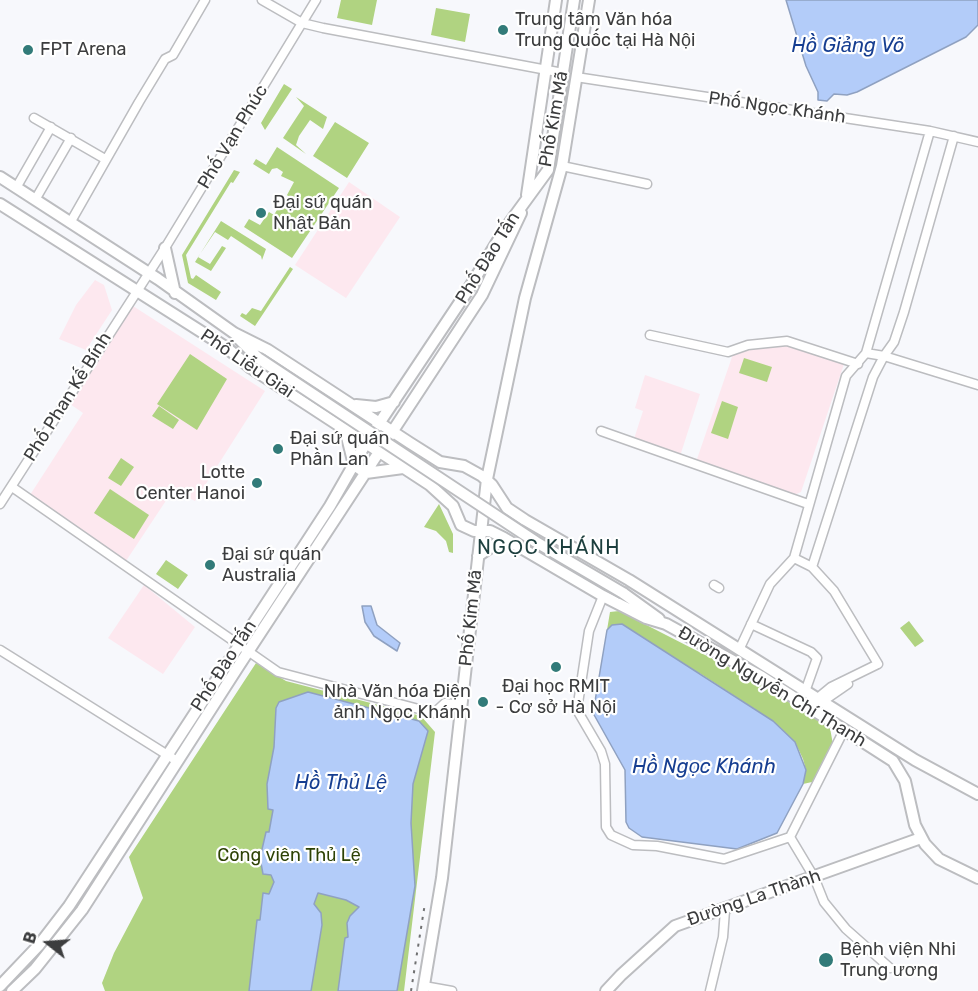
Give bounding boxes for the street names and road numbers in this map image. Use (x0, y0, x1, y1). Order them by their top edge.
street label: Phố Kim Mã (535, 69, 573, 169)
street label: Phố Vạn Phúc (193, 81, 273, 193)
street label: Phố Ngọc Khánh (706, 88, 848, 128)
street label: Phố Đào Tấn (451, 208, 525, 308)
street label: Phố Liễu Giai (196, 325, 298, 403)
street label: Phố Phan Kế Bính (20, 328, 116, 466)
street label: Phố Kim Mã (455, 569, 487, 667)
street label: Phố Đào Tấn (187, 616, 261, 716)
street label: Đường Nguyễn Chí Thanh (675, 623, 869, 751)
street label: Đường La Thành (685, 865, 823, 931)

